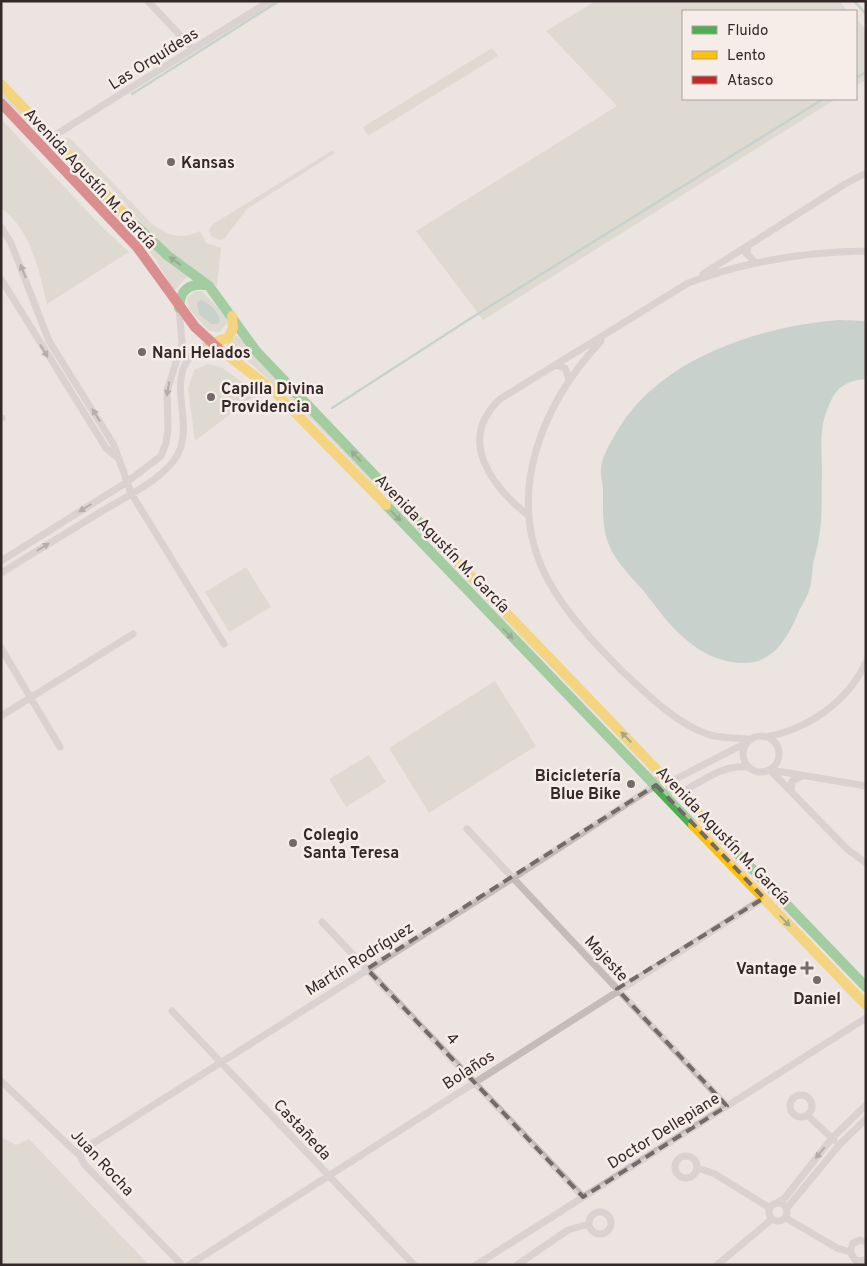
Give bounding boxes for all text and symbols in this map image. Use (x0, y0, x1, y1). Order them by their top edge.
legend (682, 10, 857, 100)
text: Fluido (727, 22, 768, 41)
street label: Las Orquídeas (106, 24, 202, 95)
text: Lento (727, 47, 766, 66)
text: Atasco (727, 72, 773, 91)
street label: Avenida Agustín M. García (19, 105, 160, 254)
place label: Kansas (181, 154, 235, 174)
marker: Kansas (165, 156, 177, 168)
one-way arrow (168, 256, 181, 266)
one-way arrow (18, 264, 26, 279)
one-way arrow (40, 344, 49, 357)
place label: Nani Helados (152, 344, 251, 364)
marker: Nani Helados (136, 346, 148, 358)
place label: Capilla Divina Providencia (221, 380, 324, 418)
one-way arrow (164, 382, 172, 398)
marker: Capilla Divina Providencia (205, 391, 217, 403)
one-way arrow (91, 409, 100, 422)
one-way arrow (350, 450, 362, 462)
street label: Avenida Agustín M. García (370, 471, 513, 618)
one-way arrow (79, 503, 92, 513)
one-way arrow (390, 510, 402, 522)
one-way arrow (36, 543, 49, 552)
one-way arrow (502, 627, 514, 639)
one-way arrow (620, 731, 632, 743)
street label: Avenida Agustín M. García (651, 763, 794, 910)
place label: Bicicletería Blue Bike (535, 767, 621, 805)
marker: Bicicletería Blue Bike (625, 778, 637, 790)
place label: Colegio Santa Teresa (303, 826, 399, 864)
marker: Colegio Santa Teresa (287, 837, 299, 849)
one-way arrow (779, 915, 791, 927)
street label: Martín Rodríguez (302, 918, 418, 1001)
street label: Majeste (579, 932, 632, 987)
place label: Vantage (736, 960, 797, 980)
marker: Vantage (801, 962, 813, 974)
marker: Daniel (811, 974, 823, 986)
place label: Daniel (793, 990, 841, 1010)
street label: 4 (441, 1029, 462, 1050)
street label: Bolaños (439, 1047, 499, 1095)
street label: Doctor Dellepiane (604, 1089, 724, 1174)
street label: Castañeda (268, 1096, 335, 1165)
street label: Juan Rocha (66, 1126, 138, 1201)
one-way arrow (815, 1146, 826, 1159)

